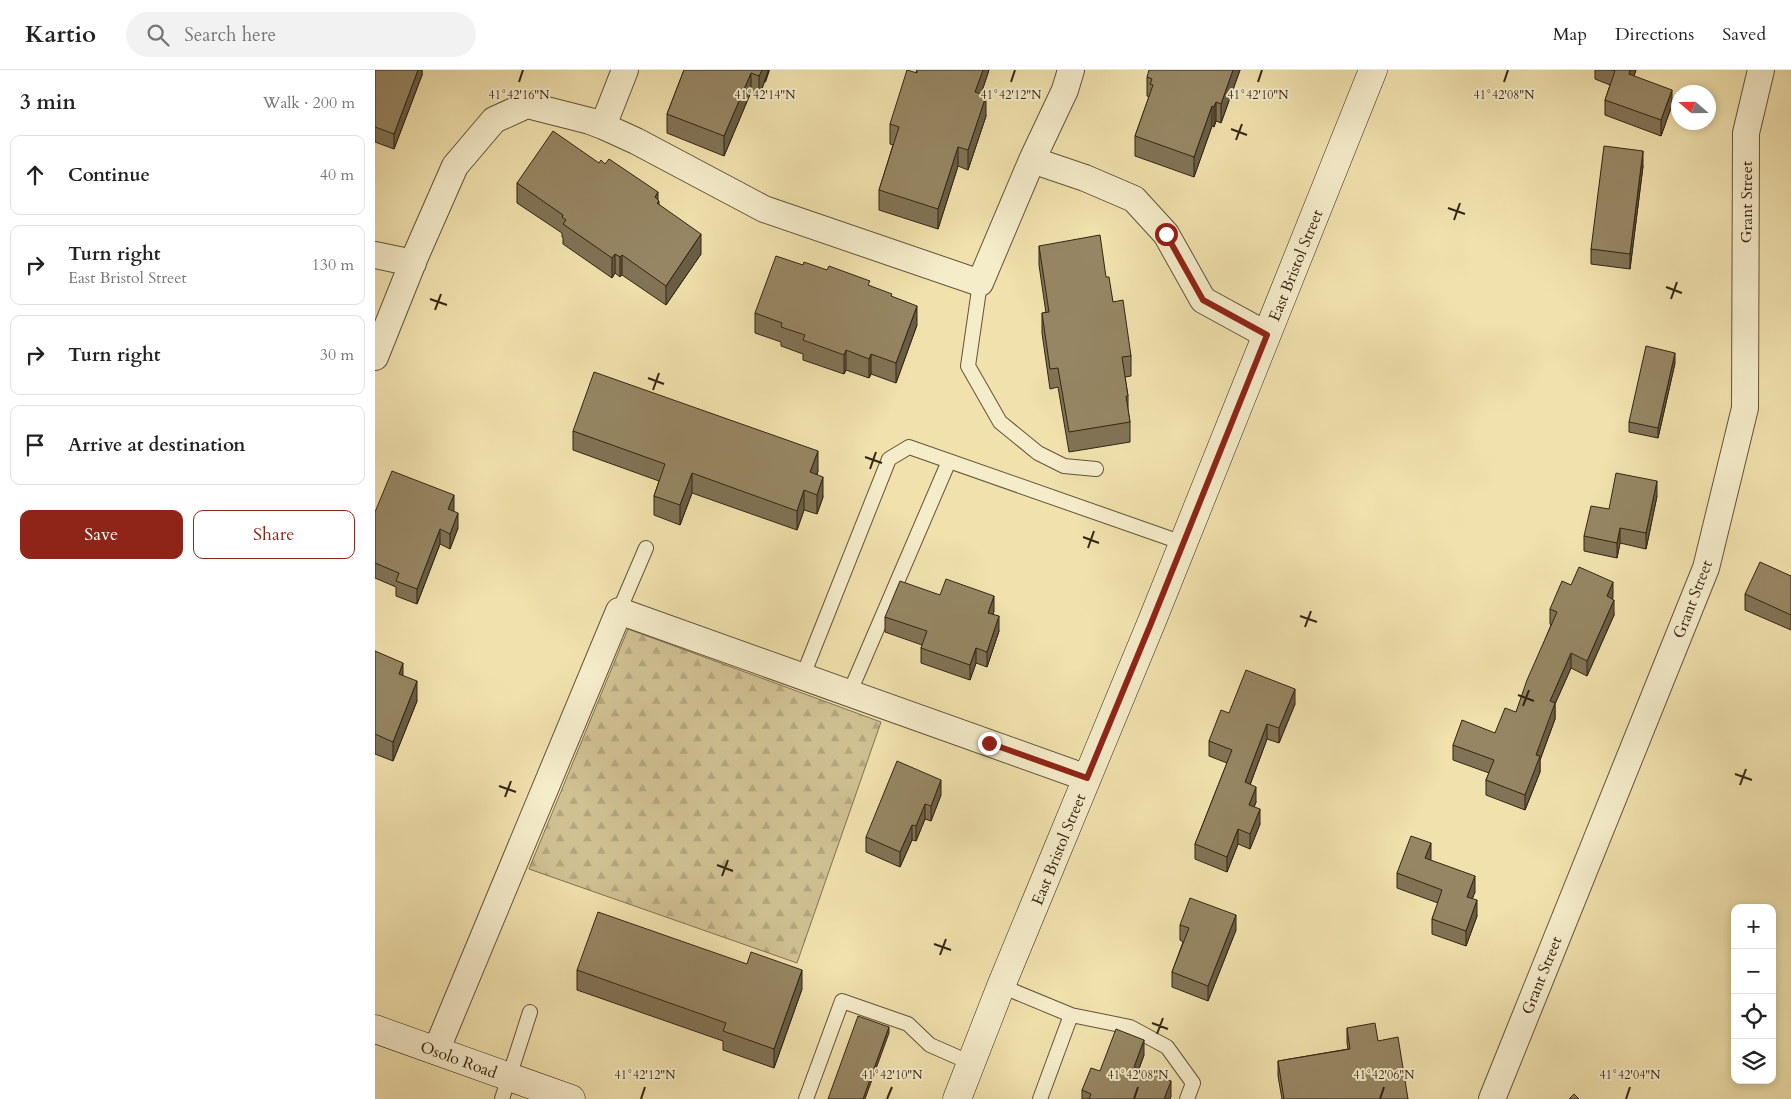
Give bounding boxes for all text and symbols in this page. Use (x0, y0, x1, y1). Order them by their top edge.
search box (126, 12, 476, 57)
text: Kartio (25, 18, 96, 51)
icon: search (144, 21, 172, 49)
text: Search here (184, 22, 276, 48)
text: Map (1553, 22, 1587, 47)
text: Directions (1615, 22, 1694, 47)
text: Saved (1722, 22, 1766, 47)
north arrow (1671, 85, 1716, 130)
text: 41°42'16"N (489, 87, 550, 103)
text: 41°42'14"N (735, 87, 796, 103)
text: 41°42'12"N (981, 87, 1042, 103)
text: 41°42'10"N (1228, 87, 1289, 103)
text: 41°42'08"N (1474, 87, 1535, 103)
text: 3 min (20, 88, 76, 117)
text: Walk · 200 m (263, 92, 355, 114)
icon: ahead (21, 161, 49, 189)
street label: Grant Street (1736, 161, 1758, 243)
text: Continue (68, 162, 150, 188)
text: 40 m (320, 164, 354, 186)
street label: East Bristol Street (1264, 206, 1328, 324)
route start (1155, 223, 1178, 246)
text: Turn right (68, 241, 160, 267)
icon: right (21, 251, 49, 279)
text: 130 m (312, 254, 354, 276)
text: East Bristol Street (68, 267, 187, 289)
icon: right (21, 341, 49, 369)
text: Turn right (68, 342, 160, 368)
text: 30 m (320, 344, 354, 366)
icon: arrive (21, 431, 49, 459)
text: Arrive at destination (68, 432, 245, 458)
button: Save (20, 510, 183, 559)
button: Share (193, 510, 355, 559)
street label: Grant Street (1668, 557, 1718, 642)
route end (978, 732, 1001, 755)
street label: East Bristol Street (1027, 790, 1091, 908)
map controls (1731, 904, 1776, 1084)
button: + (1731, 904, 1776, 949)
street label: Grant Street (1516, 933, 1568, 1018)
button: − (1731, 949, 1776, 994)
button: locate (1731, 994, 1776, 1039)
street label: Osolo Road (417, 1036, 500, 1084)
button: layers (1731, 1039, 1776, 1084)
text: 41°42'12"N (615, 1067, 676, 1083)
text: 41°42'10"N (862, 1067, 923, 1083)
text: 41°42'08"N (1108, 1067, 1169, 1083)
text: 41°42'06"N (1354, 1067, 1415, 1083)
text: 41°42'04"N (1600, 1067, 1661, 1083)

